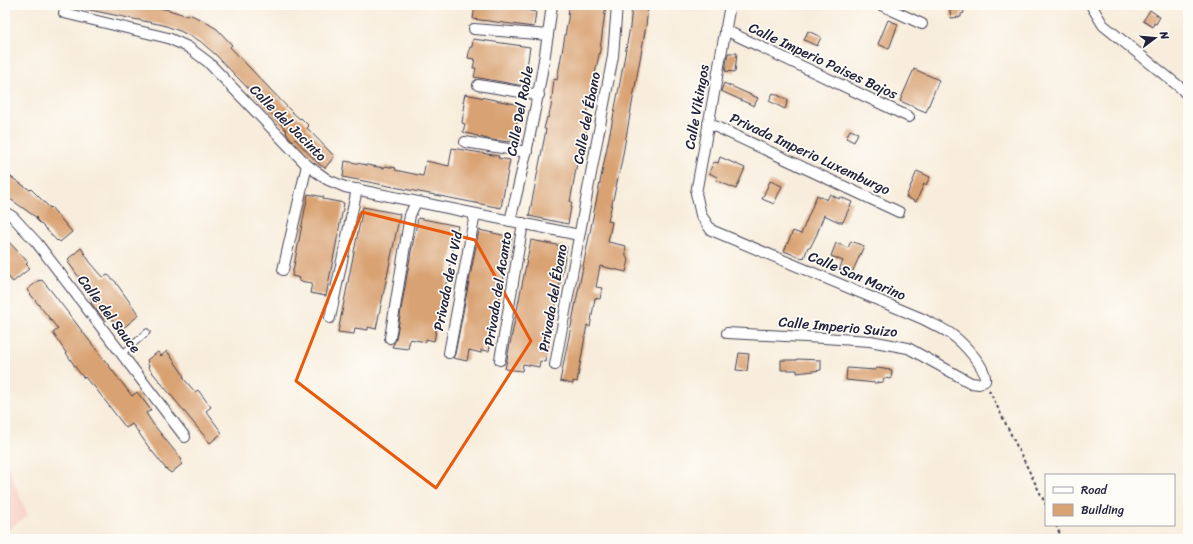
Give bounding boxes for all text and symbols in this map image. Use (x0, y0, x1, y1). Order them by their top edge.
street label: Calle Imperio Paises Bajos (744, 15, 902, 107)
north arrow (1135, 18, 1175, 58)
text: N (1154, 28, 1174, 42)
street label: Calle Vikingos (677, 62, 717, 151)
street label: Calle Del Roble (499, 64, 541, 158)
street label: Calle del Ébano (566, 70, 608, 166)
street label: Calle del Jacinto (243, 78, 333, 168)
street label: Privada Imperio Luxemburgo (726, 106, 894, 202)
street label: Privada de la Vid (426, 227, 470, 333)
street label: Privada del Acanto (477, 230, 519, 348)
street label: Privada del Ébano (531, 242, 575, 354)
street label: Calle San Marino (804, 244, 910, 308)
street label: Calle del Sauce (71, 269, 147, 359)
street label: Calle Imperio Suizo (777, 309, 899, 345)
legend (1045, 474, 1175, 526)
text: Road (1081, 479, 1108, 501)
text: Building (1081, 499, 1124, 521)

